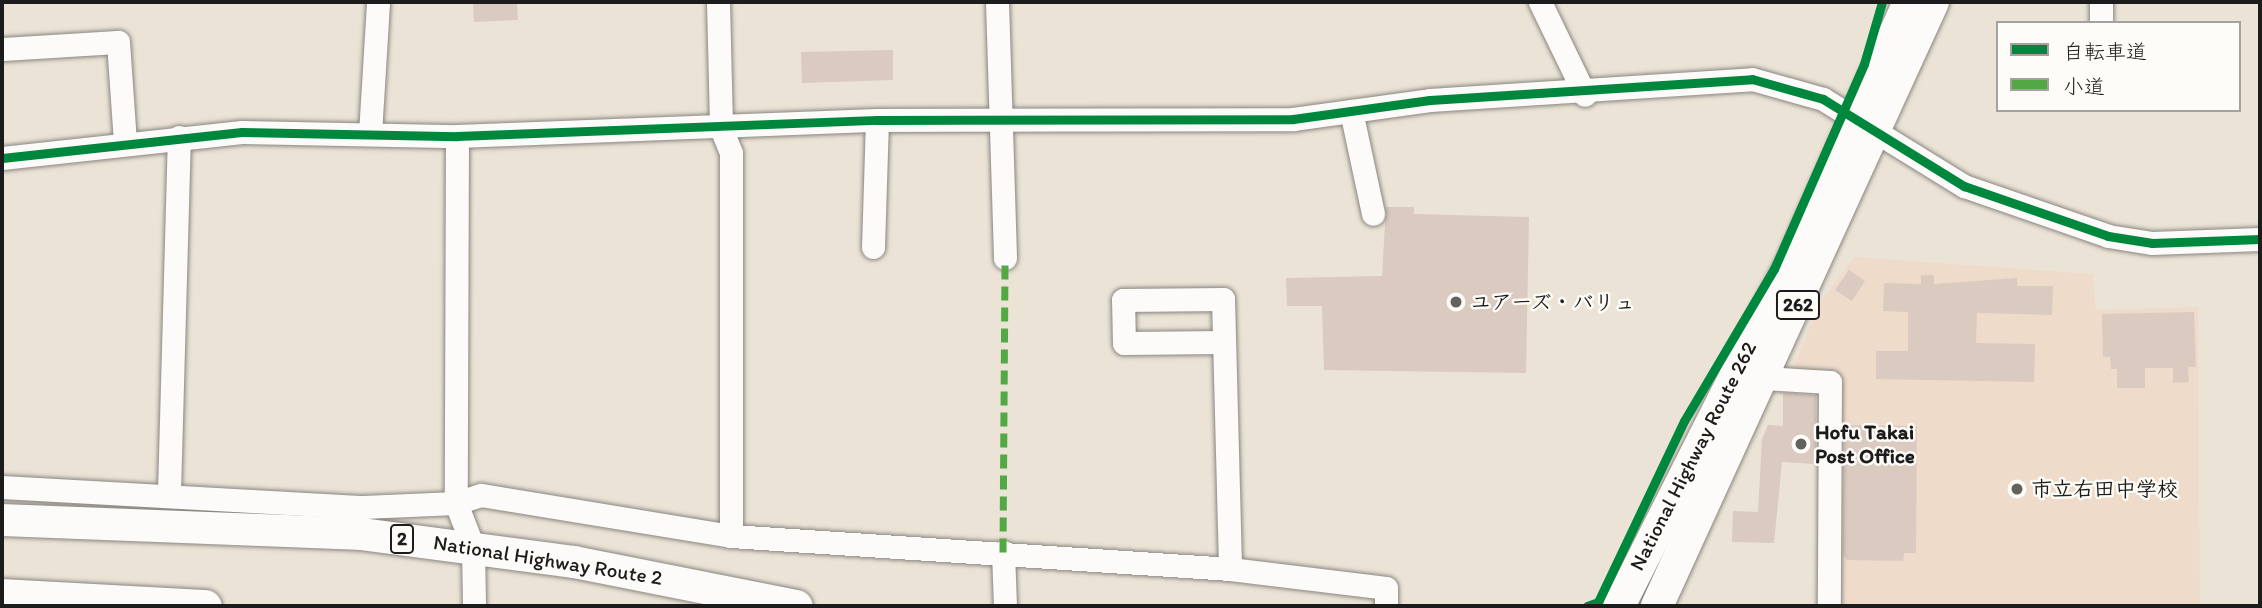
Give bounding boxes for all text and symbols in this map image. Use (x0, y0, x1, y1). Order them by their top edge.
legend (1996, 21, 2241, 112)
text: 自転車道 (2063, 39, 2147, 64)
text: 小道 (2063, 74, 2105, 99)
place label: ユアーズ・バリュ (1470, 289, 1637, 315)
road number: 262 (1775, 290, 1821, 320)
marker: ユアーズ・バリュ (1448, 294, 1464, 310)
street label: National Highway Route 262 (1624, 338, 1762, 574)
place label: Hofu Takai Post Office (1815, 419, 1915, 469)
marker: Hofu Takai Post Office (1793, 436, 1809, 452)
place label: 市立右田中学校 (2031, 476, 2178, 502)
marker: 市立右田中学校 (2009, 481, 2025, 497)
road number: 2 (390, 524, 414, 554)
street label: National Highway Route 2 (432, 529, 664, 591)

